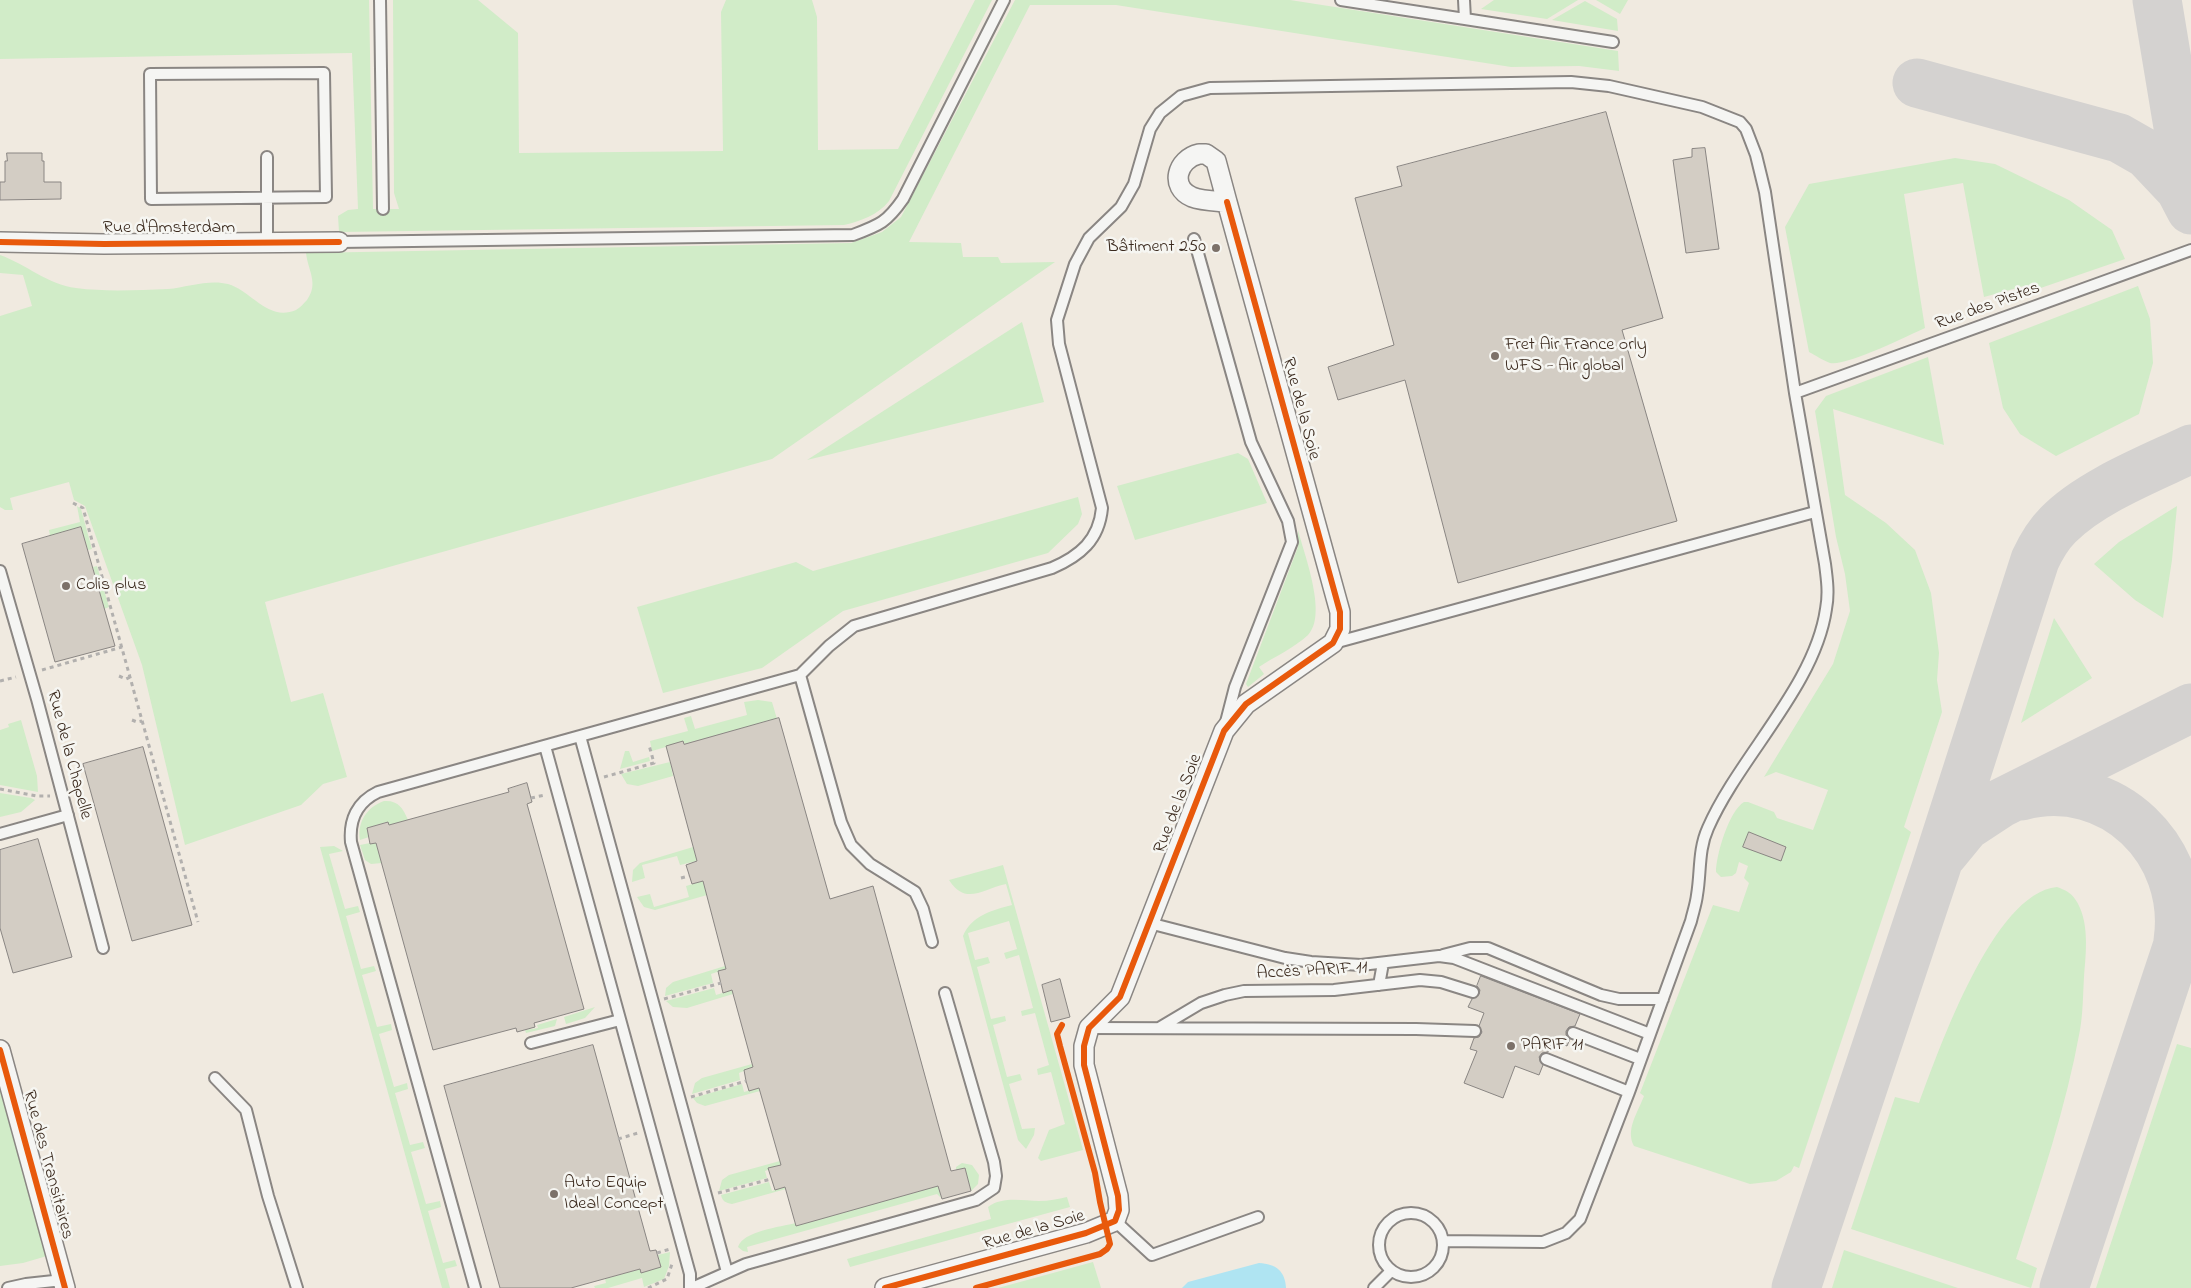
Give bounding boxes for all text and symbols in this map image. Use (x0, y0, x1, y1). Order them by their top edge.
street label: Rue d'Amsterdam (103, 218, 235, 240)
place label: Bâtiment 250 (1106, 237, 1206, 259)
marker: Bâtiment 250 (1210, 242, 1222, 254)
street label: Rue des Pistes (1933, 278, 2043, 336)
place label: Fret Air France orly WFS - Air global (1505, 335, 1647, 378)
marker: Fret Air France orly WFS - Air global (1489, 350, 1501, 362)
street label: Rue de la Soie (1276, 356, 1324, 462)
place label: Colis plus (76, 575, 146, 597)
marker: Colis plus (60, 580, 72, 592)
street label: Rue de la Chapelle (40, 688, 96, 822)
street label: Rue de la Soie (1150, 751, 1208, 857)
street label: Accès PARIF 11 (1256, 958, 1368, 986)
place label: PARIF 11 (1521, 1035, 1583, 1057)
marker: PARIF 11 (1505, 1040, 1517, 1052)
street label: Rue des Transitaires (17, 1088, 77, 1242)
place label: Auto Equip Ideal Concept (564, 1173, 664, 1216)
marker: Auto Equip Ideal Concept (548, 1188, 560, 1200)
street label: Rue de la Soie (981, 1206, 1087, 1256)

